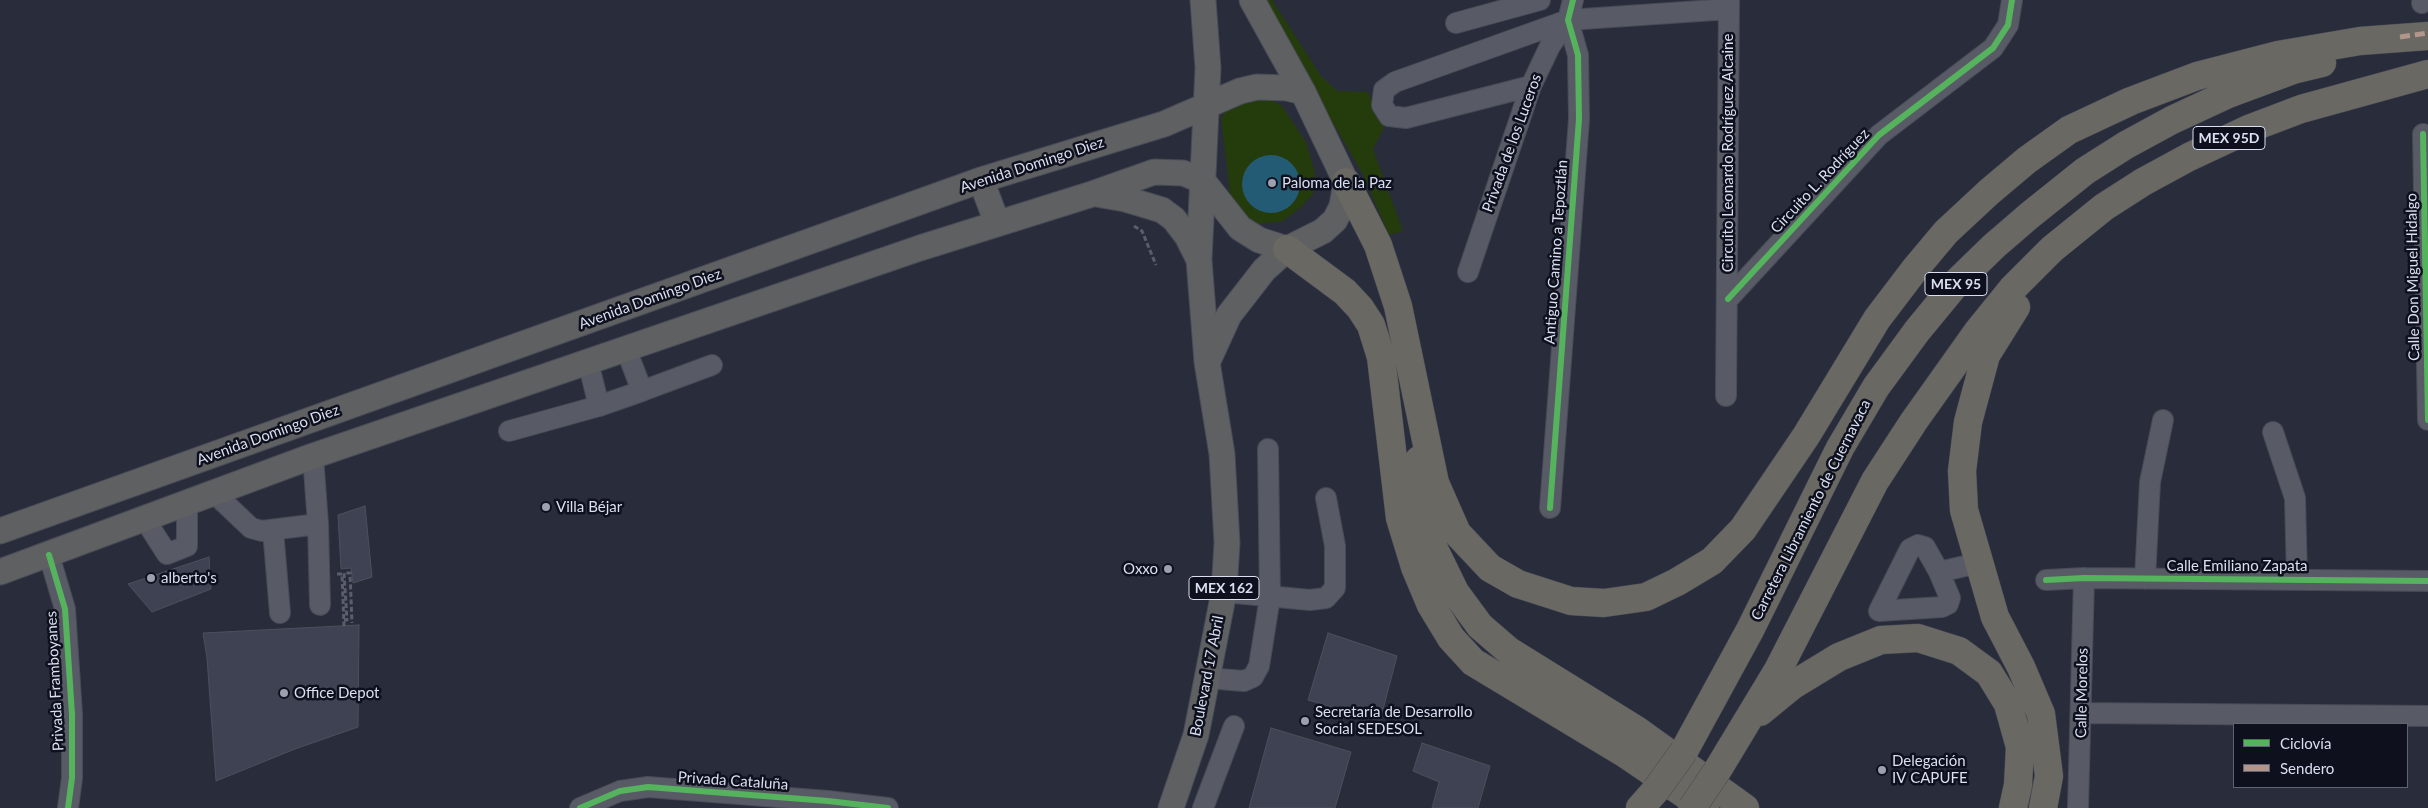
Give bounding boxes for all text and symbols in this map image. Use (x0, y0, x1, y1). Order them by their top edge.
street label: Circuito Leonardo Rodríguez Alcaine (1719, 34, 1737, 272)
street label: Privada de los Luceros (1479, 71, 1545, 215)
street label: Circuito L. Rodríguez (1767, 125, 1873, 237)
road number: MEX 95D (2193, 126, 2265, 150)
street label: Avenida Domingo Diez (958, 133, 1106, 197)
street label: Antiguo Camino a Tepoztlán (1541, 159, 1571, 345)
place label: Paloma de la Paz (1282, 174, 1392, 192)
marker: Paloma de la Paz (1266, 177, 1278, 189)
street label: Calle Don Miguel Hidalgo (2403, 193, 2423, 361)
street label: Avenida Domingo Diez (576, 265, 724, 333)
road number: MEX 95 (1925, 272, 1987, 296)
street label: Carretera Libramiento de Cuernavaca (1747, 397, 1875, 623)
street label: Avenida Domingo Diez (194, 401, 342, 469)
place label: Villa Béjar (556, 498, 622, 516)
marker: Villa Béjar (540, 501, 552, 513)
street label: Calle Emiliano Zapata (2166, 557, 2308, 575)
place label: Oxxo (1123, 560, 1158, 578)
marker: Oxxo (1162, 563, 1174, 575)
place label: alberto's (161, 569, 217, 587)
marker: alberto's (145, 572, 157, 584)
road number: MEX 162 (1189, 576, 1259, 600)
street label: Privada Framboyanes (42, 611, 68, 751)
street label: Boulevard 17 Abril (1186, 614, 1228, 738)
street label: Calle Morelos (2072, 648, 2092, 738)
place label: Office Depot (294, 684, 379, 702)
marker: Office Depot (278, 687, 290, 699)
place label: Secretaría de Desarrollo Social SEDESOL (1315, 703, 1472, 738)
marker: Secretaría de Desarrollo Social SEDESOL (1299, 715, 1311, 727)
legend (2233, 723, 2408, 788)
text: Ciclovía (2280, 734, 2331, 752)
place label: Delegación IV CAPUFE (1892, 752, 1968, 787)
text: Sendero (2280, 759, 2334, 777)
marker: Delegación IV CAPUFE (1876, 764, 1888, 776)
street label: Privada Cataluña (677, 768, 789, 794)

